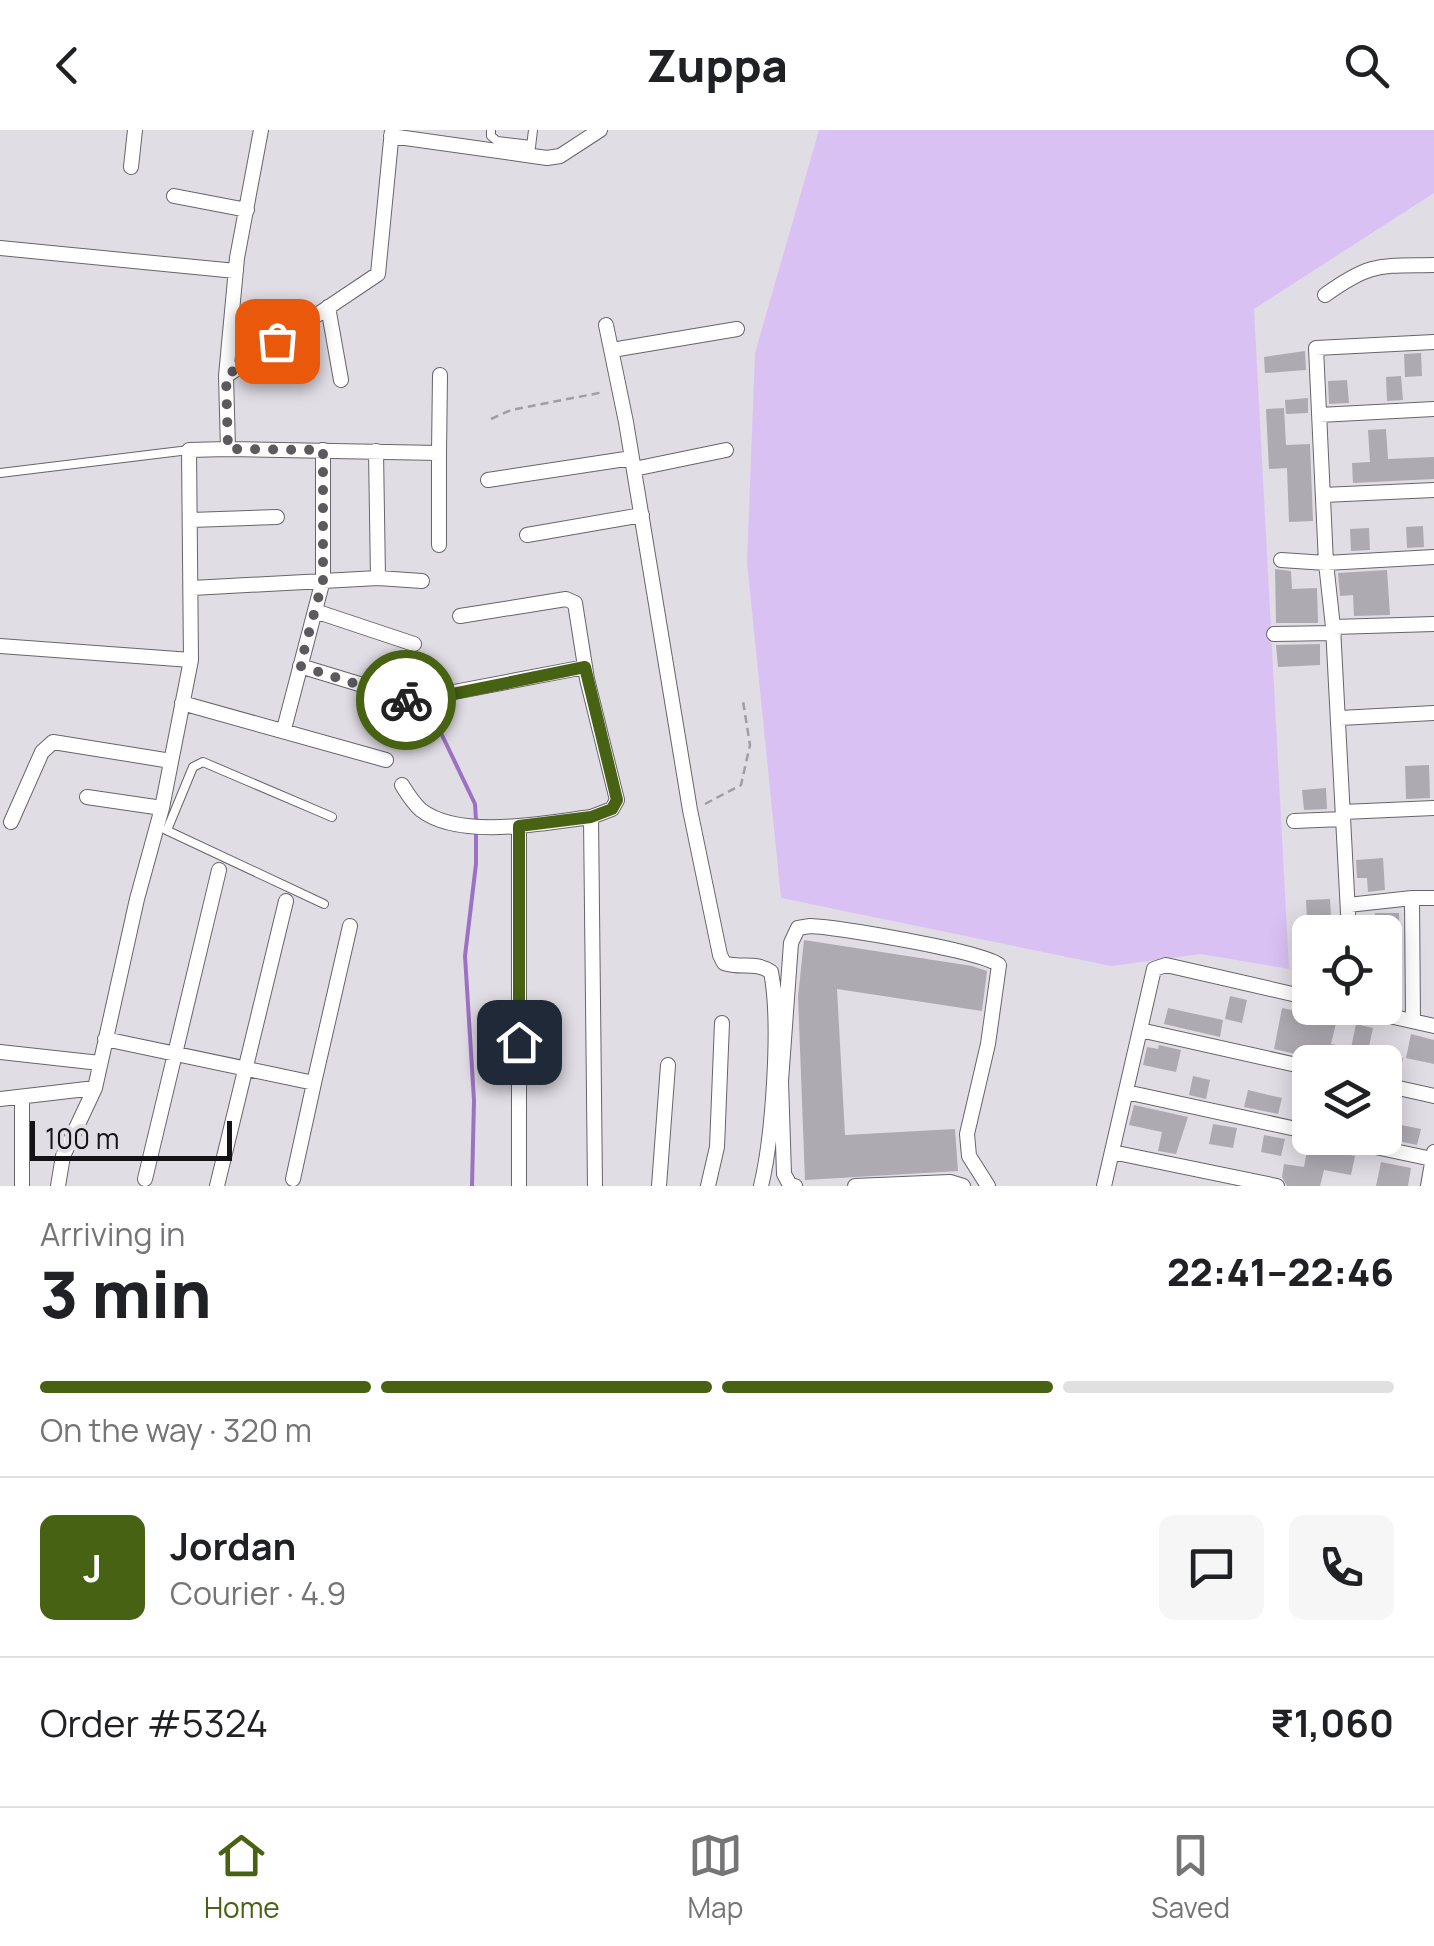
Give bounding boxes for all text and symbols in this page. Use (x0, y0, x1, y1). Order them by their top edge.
text: Zuppa (646, 34, 788, 96)
icon: back (40, 38, 95, 93)
icon: search (1339, 38, 1394, 93)
pin (235, 299, 320, 384)
icon: bag (250, 314, 305, 369)
courier (356, 650, 456, 750)
icon: bike (379, 673, 434, 728)
map controls (1292, 915, 1402, 1155)
button: locate (1292, 915, 1402, 1025)
pin (477, 1000, 562, 1085)
icon: home (492, 1015, 547, 1070)
button: layers (1292, 1045, 1402, 1155)
scale bar (30, 1116, 232, 1160)
text: 100 m (45, 1119, 119, 1157)
text: Arriving in (40, 1212, 185, 1256)
text: 22:41–22:46 (1167, 1245, 1394, 1297)
text: 3 min (40, 1249, 212, 1338)
text: On the way · 320 m (40, 1408, 312, 1452)
button: chat (1159, 1515, 1264, 1620)
button: phone (1289, 1515, 1394, 1620)
text: Jordan (170, 1519, 296, 1571)
text: J (83, 1541, 102, 1593)
text: Courier · 4.9 (170, 1571, 346, 1615)
text: Order #5324 (40, 1696, 268, 1748)
text: ₹1,060 (1270, 1696, 1394, 1748)
tab: Home (204, 1828, 280, 1926)
tab: Map (688, 1828, 743, 1926)
tab: Saved (1151, 1828, 1230, 1926)

